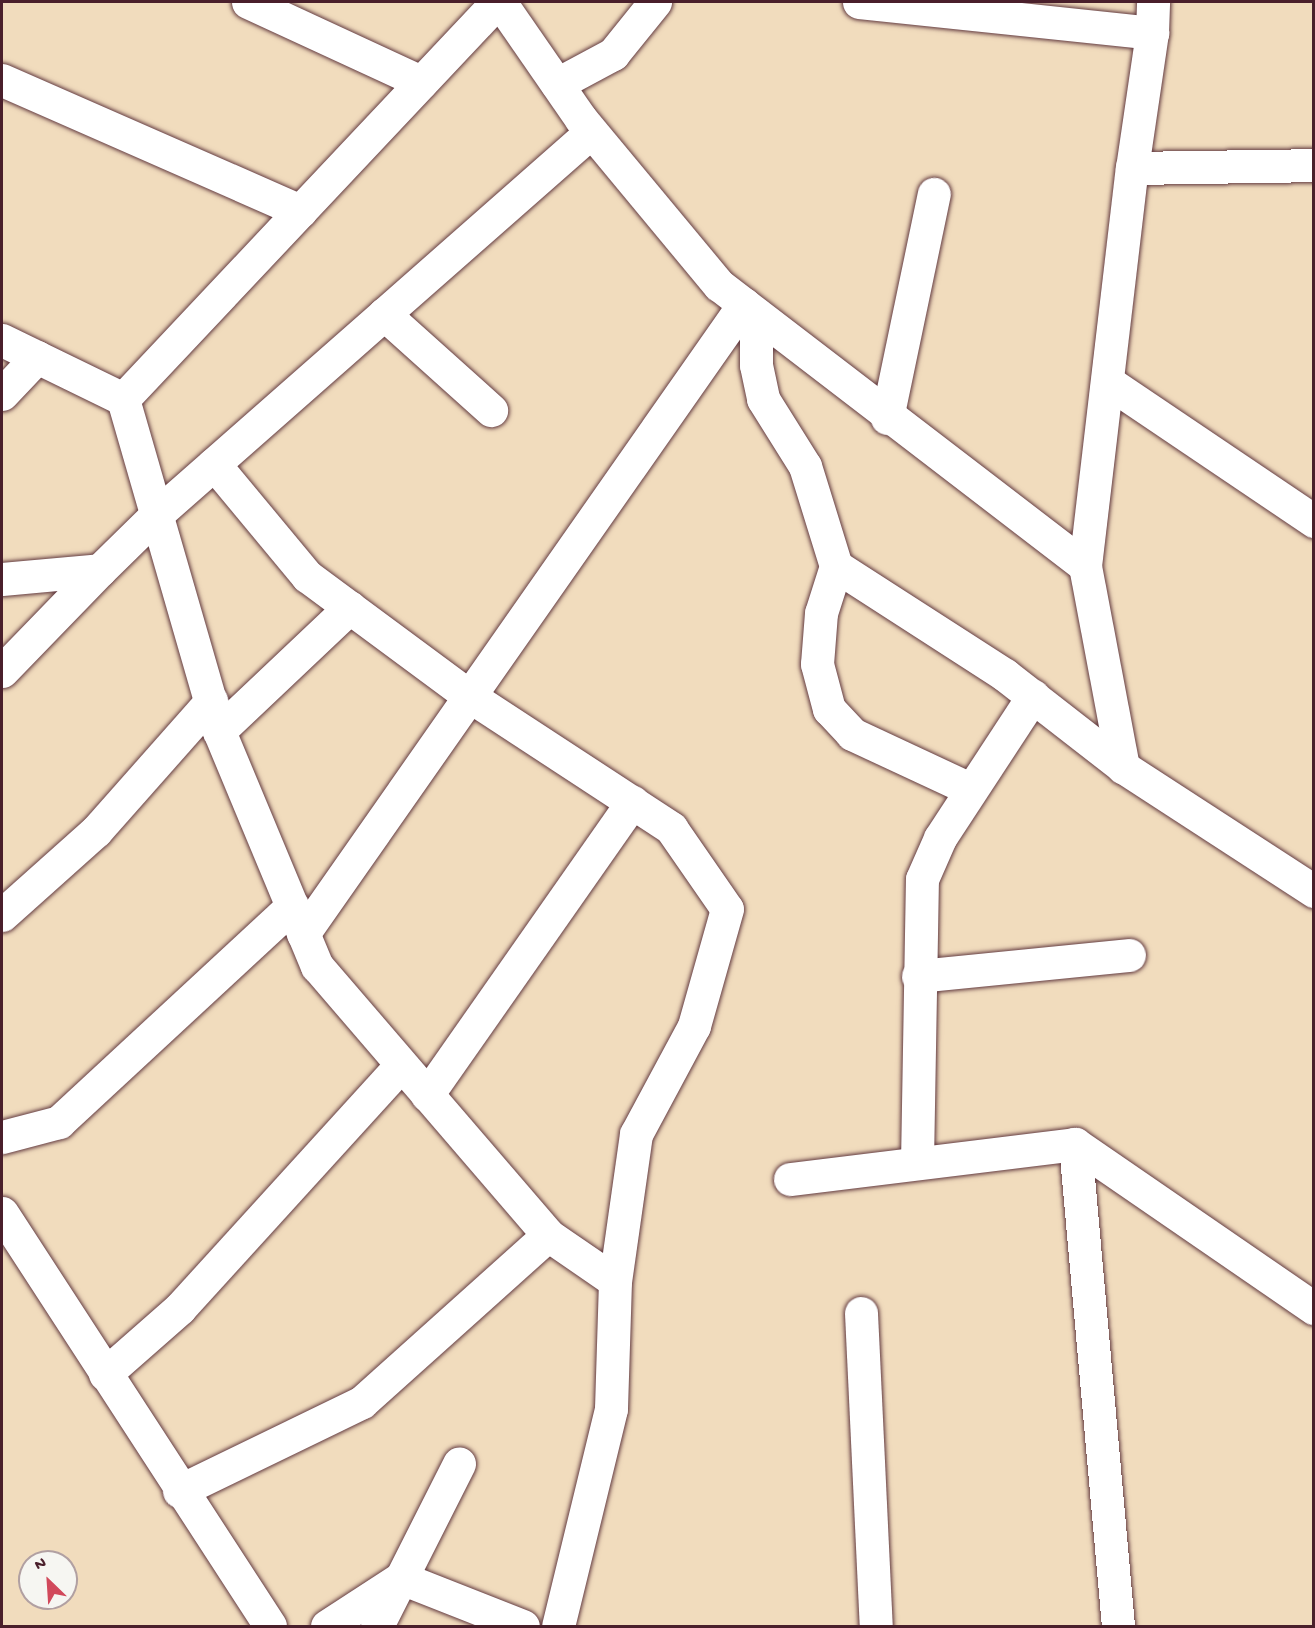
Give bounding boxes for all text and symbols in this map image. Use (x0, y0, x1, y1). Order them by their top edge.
north arrow (18, 1550, 78, 1610)
text: N (32, 1554, 50, 1576)

